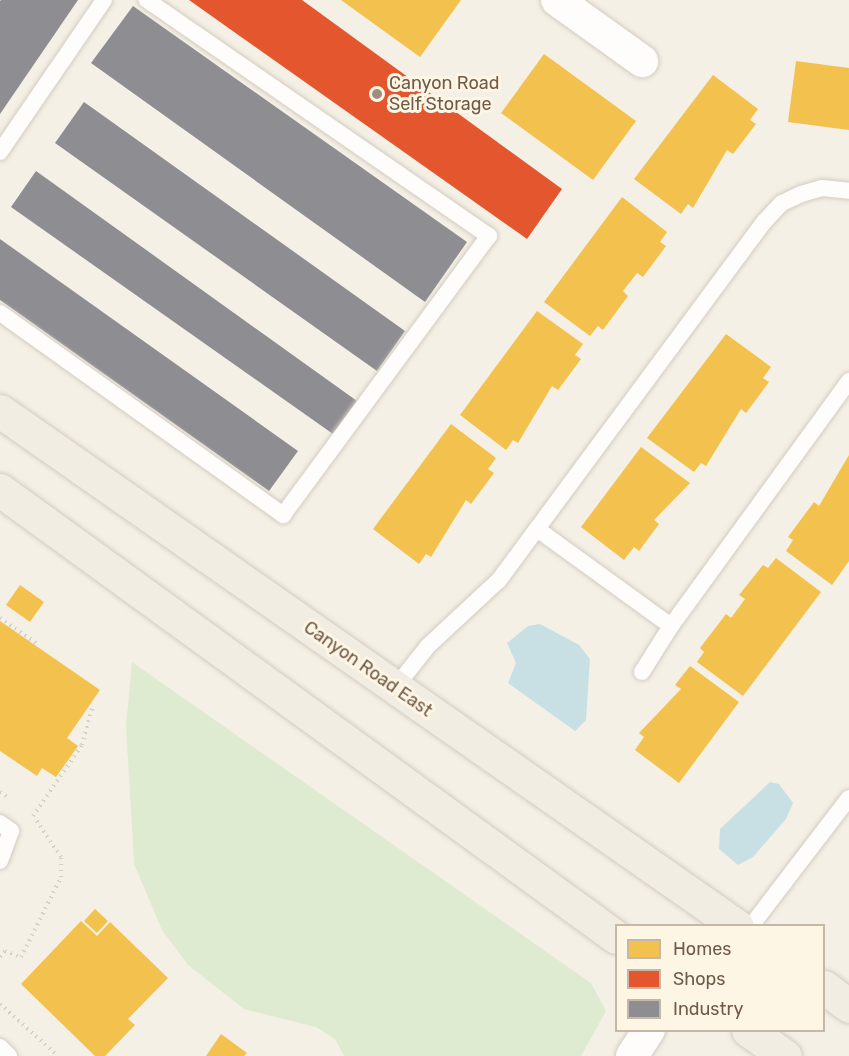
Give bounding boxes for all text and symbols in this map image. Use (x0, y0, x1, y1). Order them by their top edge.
place label: Canyon Road Self Storage (389, 73, 499, 116)
marker: Canyon Road Self Storage (370, 87, 384, 101)
street label: Canyon Road East (300, 617, 436, 721)
legend (615, 924, 825, 1032)
text: Homes (673, 938, 731, 960)
text: Shops (673, 968, 725, 990)
text: Industry (673, 998, 743, 1020)

